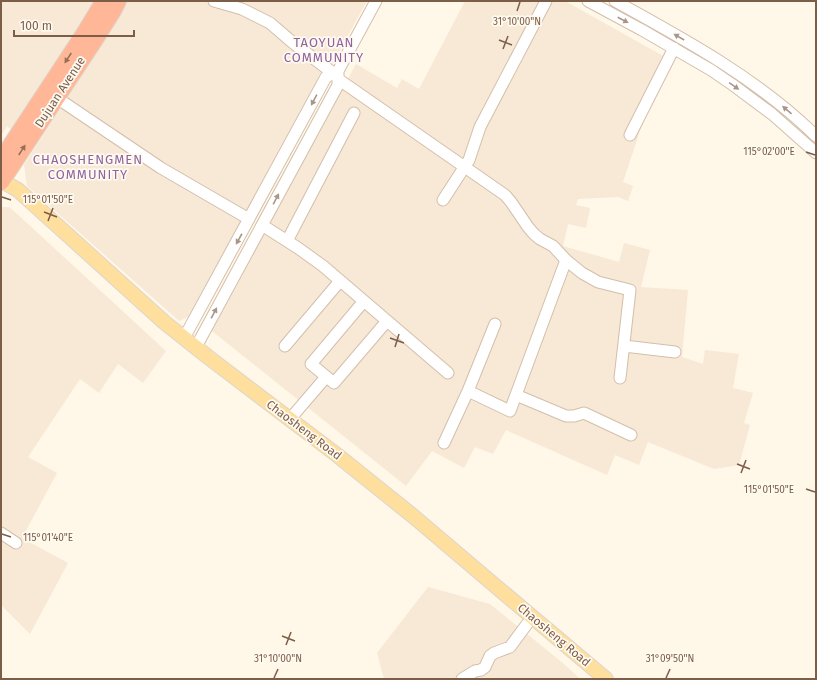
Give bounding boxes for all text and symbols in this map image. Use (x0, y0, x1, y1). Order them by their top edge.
scale bar (14, 12, 134, 38)
text: 31°10'00"N (493, 16, 541, 28)
one-way arrow (617, 16, 629, 23)
text: 100 m (20, 19, 52, 33)
one-way arrow (673, 34, 685, 41)
district label: TAOYUAN COMMUNITY (284, 35, 364, 65)
one-way arrow (64, 52, 72, 63)
street label: Dujuan Avenue (32, 54, 88, 130)
one-way arrow (729, 82, 740, 90)
one-way arrow (310, 94, 317, 106)
one-way arrow (781, 105, 792, 114)
one-way arrow (19, 144, 26, 156)
text: 115°02'00"E (743, 146, 795, 158)
district label: CHAOSHENGMEN COMMUNITY (33, 152, 143, 182)
one-way arrow (273, 193, 280, 205)
text: 115°01'50"E (23, 194, 73, 206)
one-way arrow (235, 233, 242, 245)
one-way arrow (211, 307, 218, 319)
street label: Chaosheng Road (264, 397, 344, 463)
text: 115°01'50"E (744, 484, 794, 496)
text: 115°01'40"E (23, 532, 73, 544)
street label: Chaosheng Road (515, 601, 593, 669)
text: 31°10'00"N (254, 653, 302, 665)
text: 31°09'50"N (646, 653, 694, 665)

